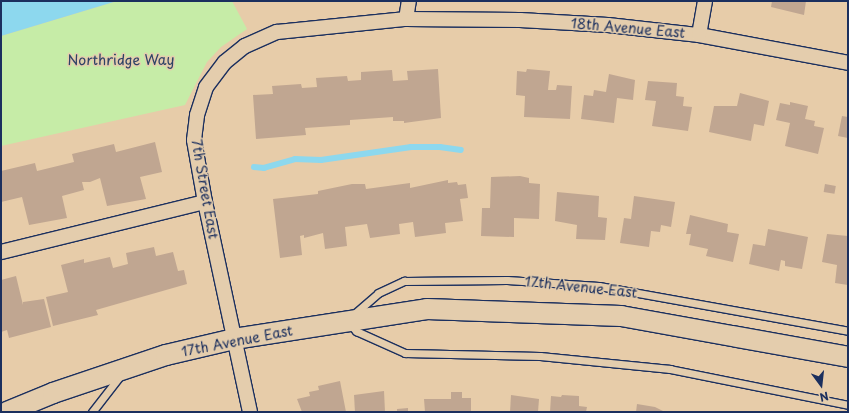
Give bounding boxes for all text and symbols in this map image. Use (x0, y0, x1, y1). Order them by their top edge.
street label: 18th Avenue East (570, 15, 686, 41)
park label: Northridge Way (67, 52, 175, 68)
street label: 7th Street East (188, 137, 222, 241)
street label: 17th Avenue East (524, 273, 638, 301)
street label: 17th Avenue East (180, 322, 294, 360)
north arrow (801, 365, 841, 405)
text: N (818, 388, 831, 406)

